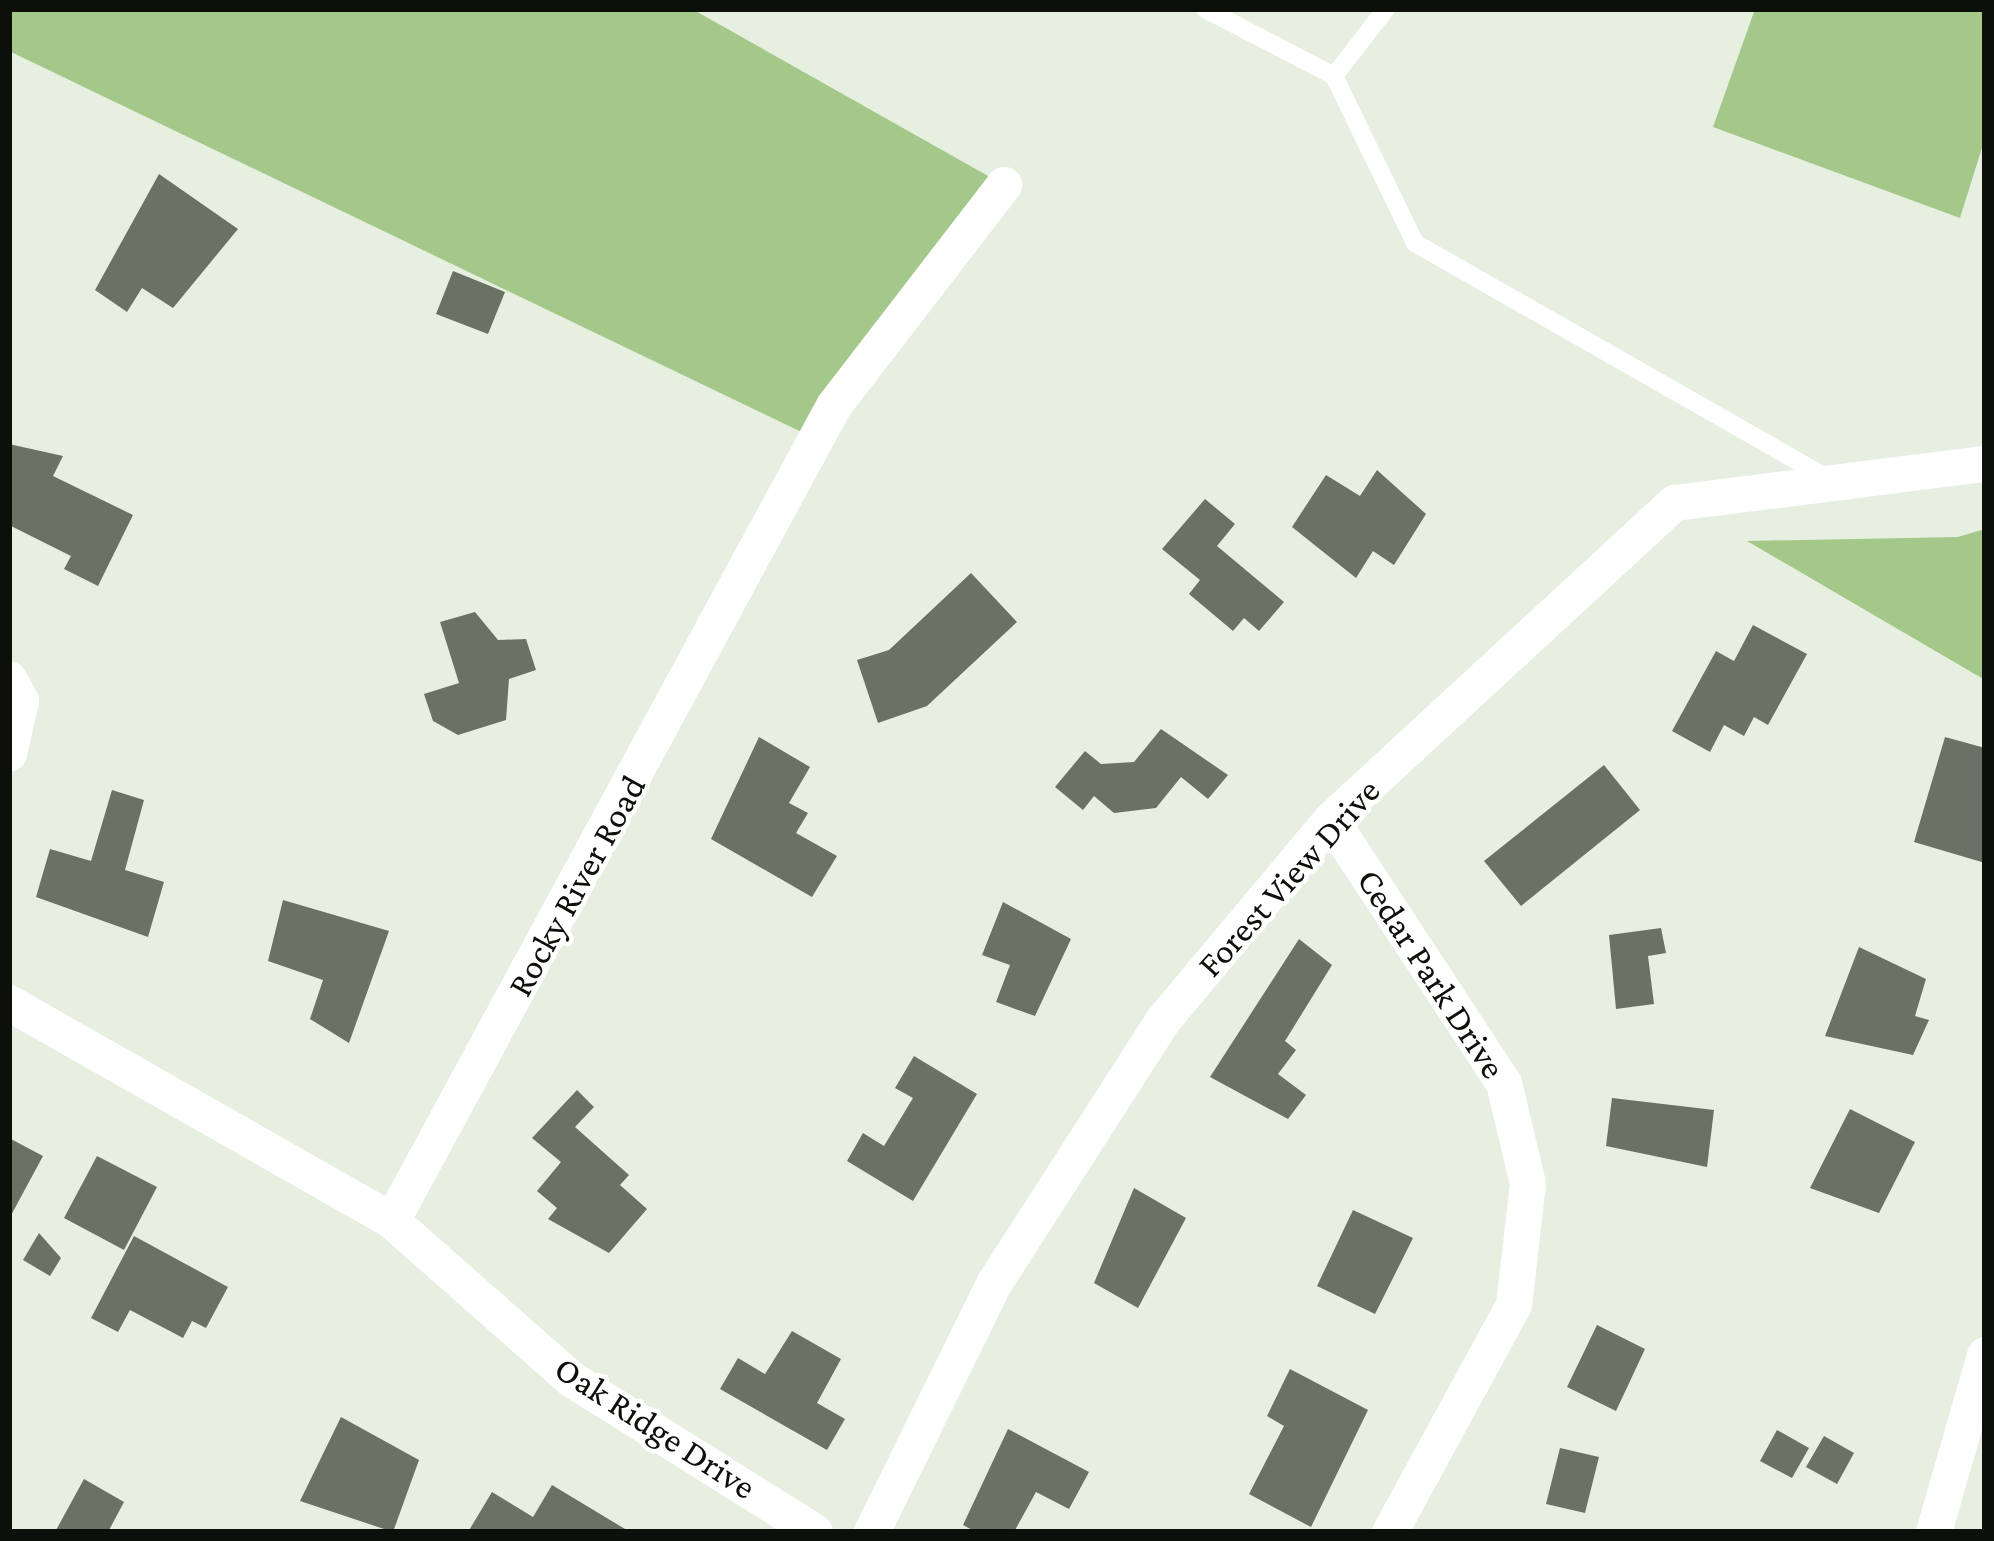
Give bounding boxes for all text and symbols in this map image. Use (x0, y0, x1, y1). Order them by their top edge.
street label: Rocky River Road (498, 768, 656, 1004)
street label: Forest View Drive (1189, 770, 1389, 986)
street label: Cedar Park Drive (1347, 861, 1515, 1087)
street label: Oak Ridge Drive (546, 1347, 764, 1509)

